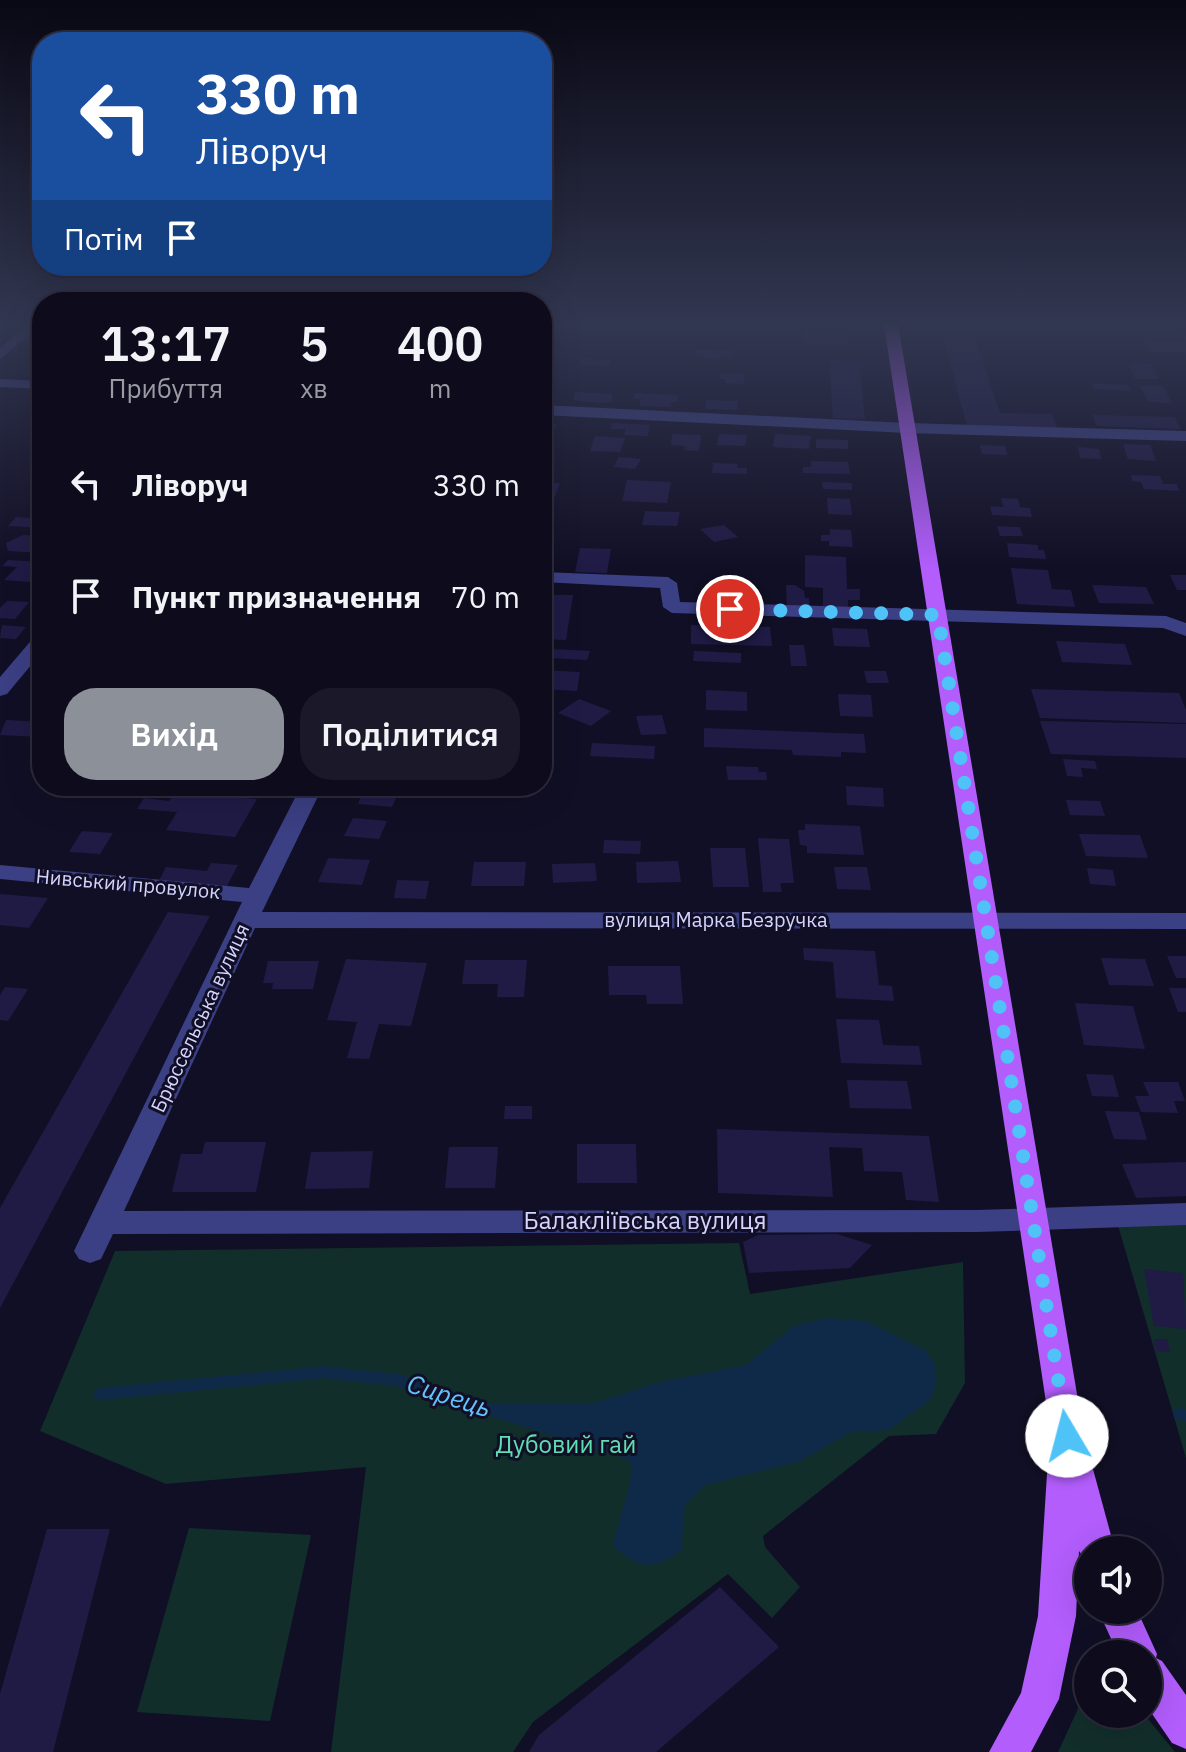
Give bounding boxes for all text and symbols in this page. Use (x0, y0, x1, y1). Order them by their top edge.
text: 330 m (196, 57, 360, 129)
icon: left (64, 64, 168, 168)
text: Ліворуч (196, 127, 328, 174)
icon: arrive (160, 216, 204, 260)
text: Потім (64, 219, 144, 258)
text: 13:17 (101, 312, 231, 374)
text: 5 (300, 312, 328, 374)
text: 400 (397, 312, 483, 374)
text: Прибуття (109, 371, 223, 405)
text: хв (300, 371, 328, 405)
text: m (429, 371, 452, 405)
icon: left (64, 462, 108, 506)
text: Ліворуч (132, 465, 248, 504)
text: 330 m (433, 465, 520, 504)
icon: arrive (64, 574, 108, 618)
pin (696, 575, 764, 643)
text: Пункт призначення (132, 577, 421, 616)
text: 70 m (451, 577, 520, 616)
icon: arrive (708, 587, 752, 631)
button: Вихід (64, 688, 284, 780)
button: Поділитися (300, 688, 520, 780)
street label: Нивський провулок (35, 862, 221, 905)
street label: вулиця Марка Безручка (604, 906, 828, 933)
street label: Брюссельська вулиця (144, 919, 255, 1117)
street label: Балакліївська вулиця (524, 1204, 766, 1236)
water label: Сирець (403, 1366, 496, 1425)
position arrow (1025, 1394, 1109, 1478)
park label: Дубовий гай (496, 1428, 636, 1460)
map controls (1074, 1536, 1162, 1728)
button: sound (1074, 1536, 1162, 1624)
button: search (1074, 1640, 1162, 1728)

